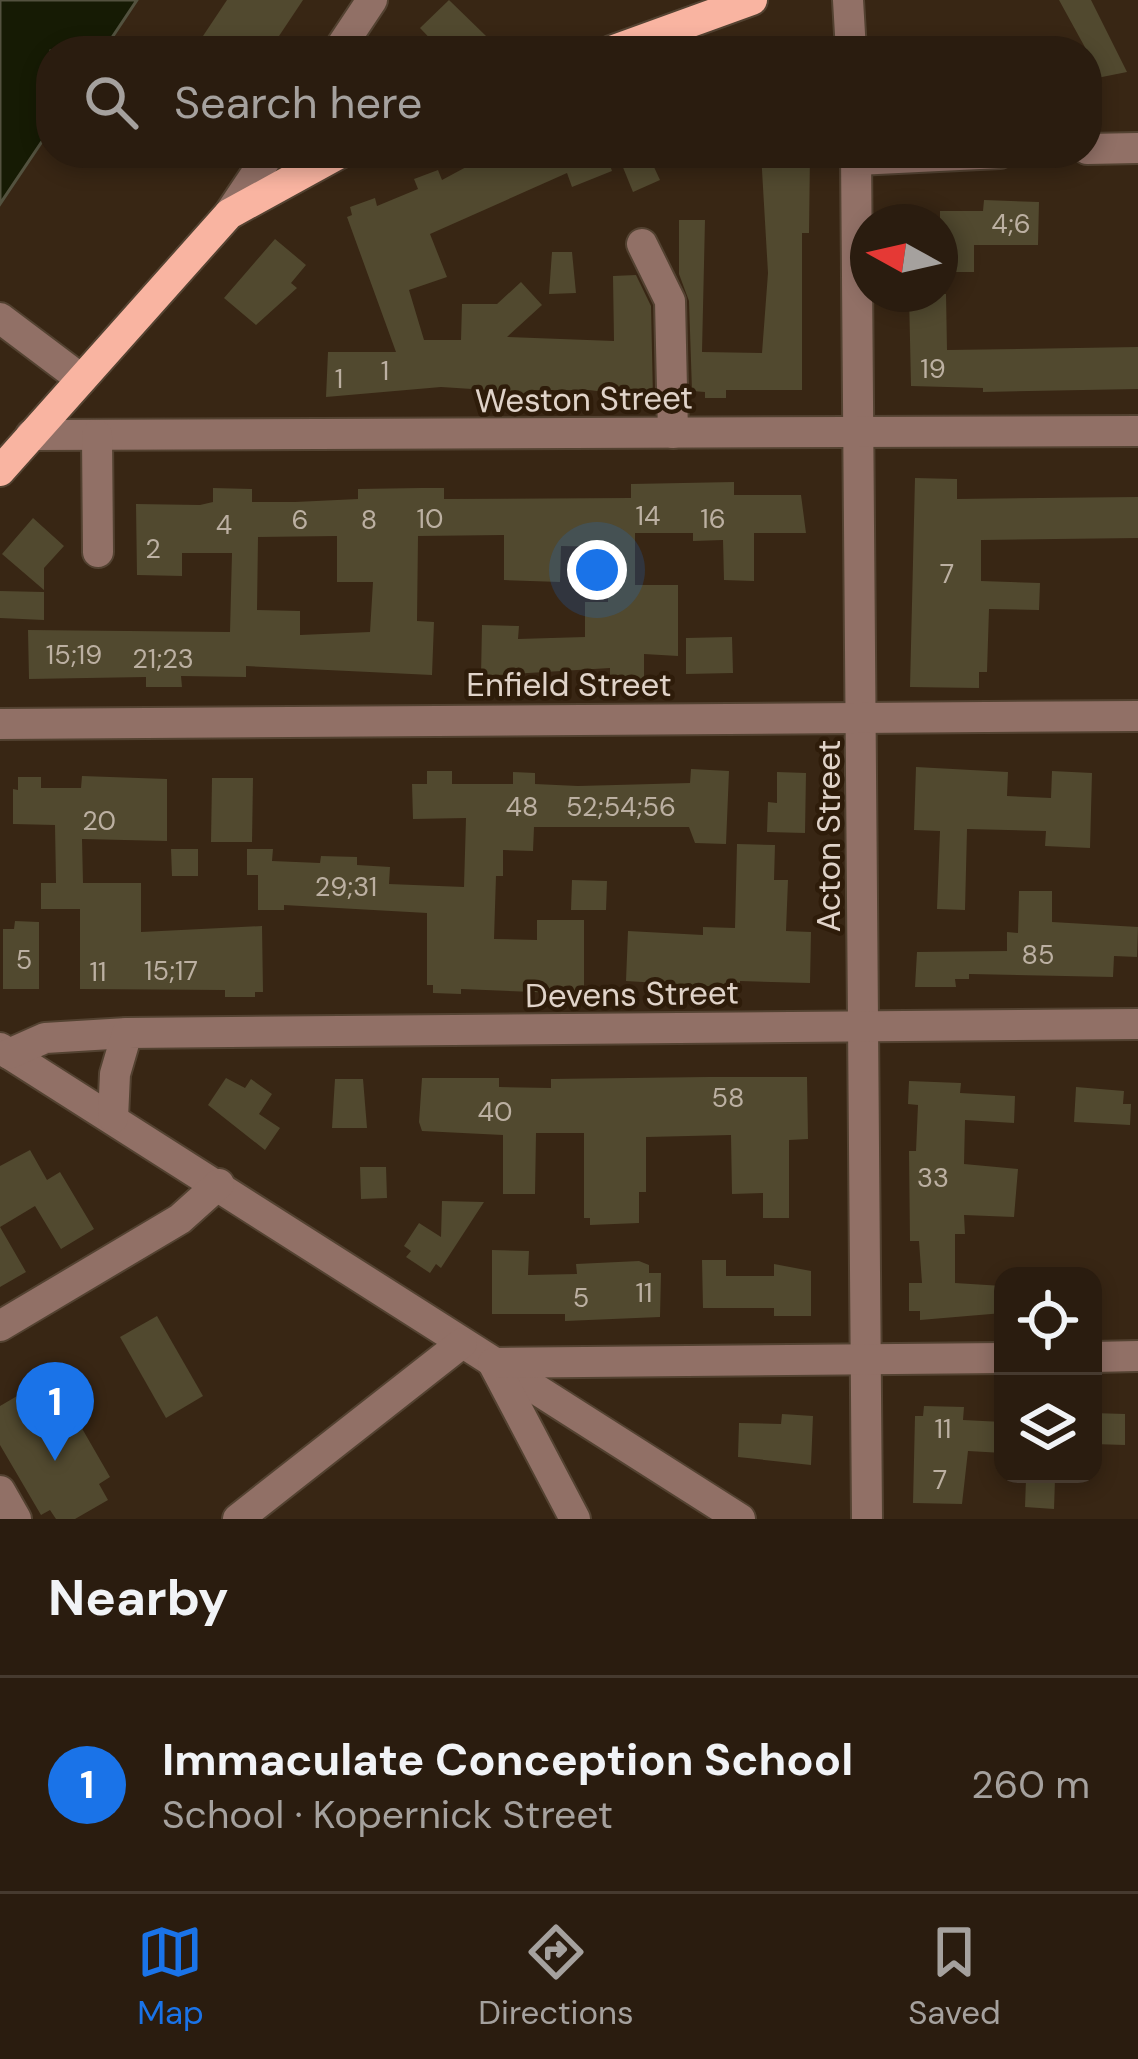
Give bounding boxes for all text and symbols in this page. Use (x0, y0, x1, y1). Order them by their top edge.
search box (36, 36, 1102, 168)
icon: search (78, 69, 144, 135)
text: Search here (174, 73, 422, 132)
north arrow (850, 204, 958, 312)
house number: 4;6 (991, 206, 1031, 241)
house number: 19 (920, 351, 946, 386)
house number: 1 (381, 353, 389, 388)
house number: 1 (335, 361, 343, 396)
street label: Weston Street (475, 376, 693, 422)
house number: 14 (636, 498, 660, 533)
house number: 10 (417, 501, 443, 536)
house number: 16 (700, 501, 726, 536)
house number: 6 (292, 502, 308, 537)
house number: 8 (361, 502, 377, 537)
house number: 4 (216, 507, 232, 542)
house number: 2 (145, 531, 161, 566)
your location (567, 540, 627, 600)
house number: 7 (940, 556, 954, 591)
house number: 15;19 (46, 637, 102, 672)
house number: 21;23 (132, 641, 194, 676)
street label: Enfield Street (466, 663, 672, 706)
street label: Acton Street (807, 740, 850, 932)
house number: 48 (506, 789, 538, 824)
house number: 52;54;56 (566, 789, 676, 824)
house number: 20 (82, 803, 116, 838)
house number: 29;31 (315, 869, 377, 904)
house number: 85 (1022, 937, 1054, 972)
house number: 5 (16, 942, 32, 977)
house number: 15;17 (144, 953, 198, 988)
house number: 11 (90, 954, 106, 989)
street label: Devens Street (525, 971, 739, 1017)
house number: 58 (712, 1080, 744, 1115)
house number: 40 (478, 1094, 512, 1129)
house number: 33 (917, 1160, 949, 1195)
map controls (994, 1267, 1102, 1483)
button: locate (994, 1267, 1102, 1375)
house number: 11 (636, 1275, 652, 1310)
house number: 5 (573, 1280, 589, 1315)
pin: 1 (16, 1362, 94, 1461)
button: layers (994, 1375, 1102, 1483)
house number: 11 (935, 1411, 951, 1446)
house number: 7 (933, 1462, 947, 1497)
text: Nearby (48, 1564, 229, 1631)
text: Immaculate Conception School (162, 1730, 853, 1789)
text: 1 (80, 1759, 94, 1810)
text: 260 m (971, 1759, 1090, 1810)
text: School · Kopernick Street (162, 1789, 613, 1840)
tab: Map (137, 1919, 204, 2034)
tab: Directions (478, 1919, 634, 2034)
tab: Saved (908, 1919, 1001, 2034)

